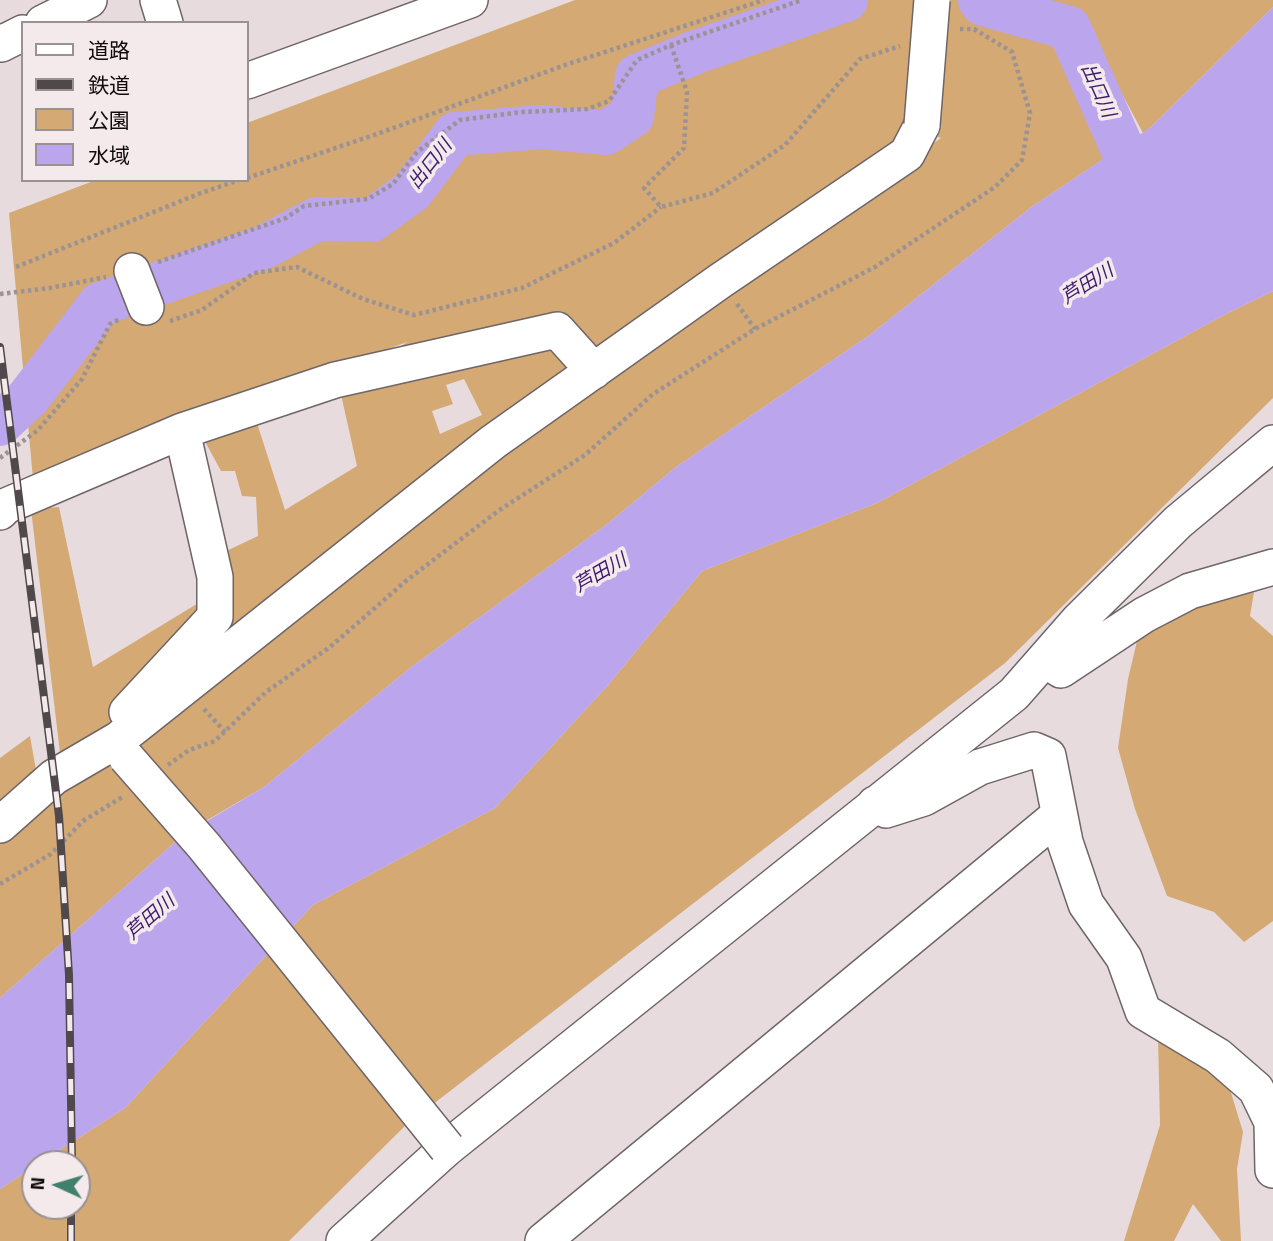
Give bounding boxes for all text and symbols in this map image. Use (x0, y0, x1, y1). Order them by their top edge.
legend (21, 21, 248, 182)
text: 道路 (88, 34, 130, 66)
water label: 出口川 (1075, 60, 1119, 122)
text: 鉄道 (88, 69, 130, 101)
text: 公園 (88, 104, 130, 136)
water label: 出口川 (404, 136, 458, 194)
text: 水域 (88, 139, 130, 171)
water label: 芦田川 (1058, 260, 1118, 310)
water label: 芦田川 (571, 550, 631, 598)
water label: 芦田川 (122, 891, 180, 945)
north arrow (21, 1150, 91, 1220)
text: N (22, 1176, 51, 1191)

